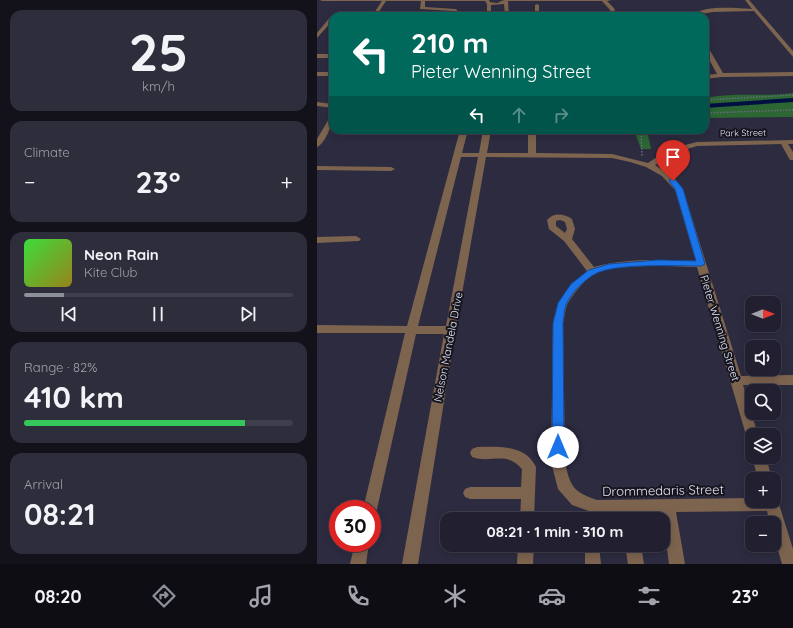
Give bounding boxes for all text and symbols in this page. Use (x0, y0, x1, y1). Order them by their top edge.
text: 25 (129, 19, 188, 84)
text: 210 m (411, 25, 489, 60)
icon: left (345, 28, 397, 80)
text: Pieter Wenning Street (411, 60, 591, 83)
text: km/h (142, 78, 175, 94)
icon: left (466, 104, 488, 126)
icon: ahead (508, 104, 530, 126)
icon: right (550, 104, 572, 126)
street label: Park Street (720, 127, 766, 138)
pin (656, 140, 690, 181)
text: Climate (24, 144, 70, 160)
icon: arrive (662, 146, 684, 168)
text: 23° (136, 163, 181, 201)
text: − (24, 168, 35, 196)
text: + (281, 168, 293, 196)
text: Neon Rain (84, 245, 159, 264)
text: Kite Club (84, 264, 137, 280)
street label: Pieter Wenning Street (697, 273, 743, 383)
street label: Nelson Mandela Drive (430, 291, 466, 403)
north arrow (745, 296, 781, 332)
map controls (745, 296, 781, 552)
icon: previous (58, 303, 80, 325)
icon: pause (147, 303, 169, 325)
icon: next (237, 303, 259, 325)
button: sound (745, 340, 781, 376)
text: Range · 82% (24, 359, 97, 375)
text: 410 km (24, 378, 124, 416)
button: search (745, 384, 781, 420)
position arrow (537, 426, 579, 468)
button: layers (745, 428, 781, 464)
button: + (745, 472, 781, 508)
text: Arrival (24, 476, 63, 492)
street label: Drommedaris Street (602, 481, 724, 499)
text: 08:21 (24, 495, 96, 533)
speed limit sign: 30 (329, 500, 381, 552)
button: − (745, 516, 781, 552)
text: 08:21 · 1 min · 310 m (487, 522, 623, 541)
icon: directions (150, 582, 178, 610)
icon: music (247, 582, 275, 610)
icon: phone (344, 582, 372, 610)
icon: climate (441, 582, 469, 610)
icon: car (538, 582, 566, 610)
icon: filters (635, 582, 663, 610)
text: 08:20 (34, 585, 82, 608)
text: 23° (732, 585, 759, 608)

